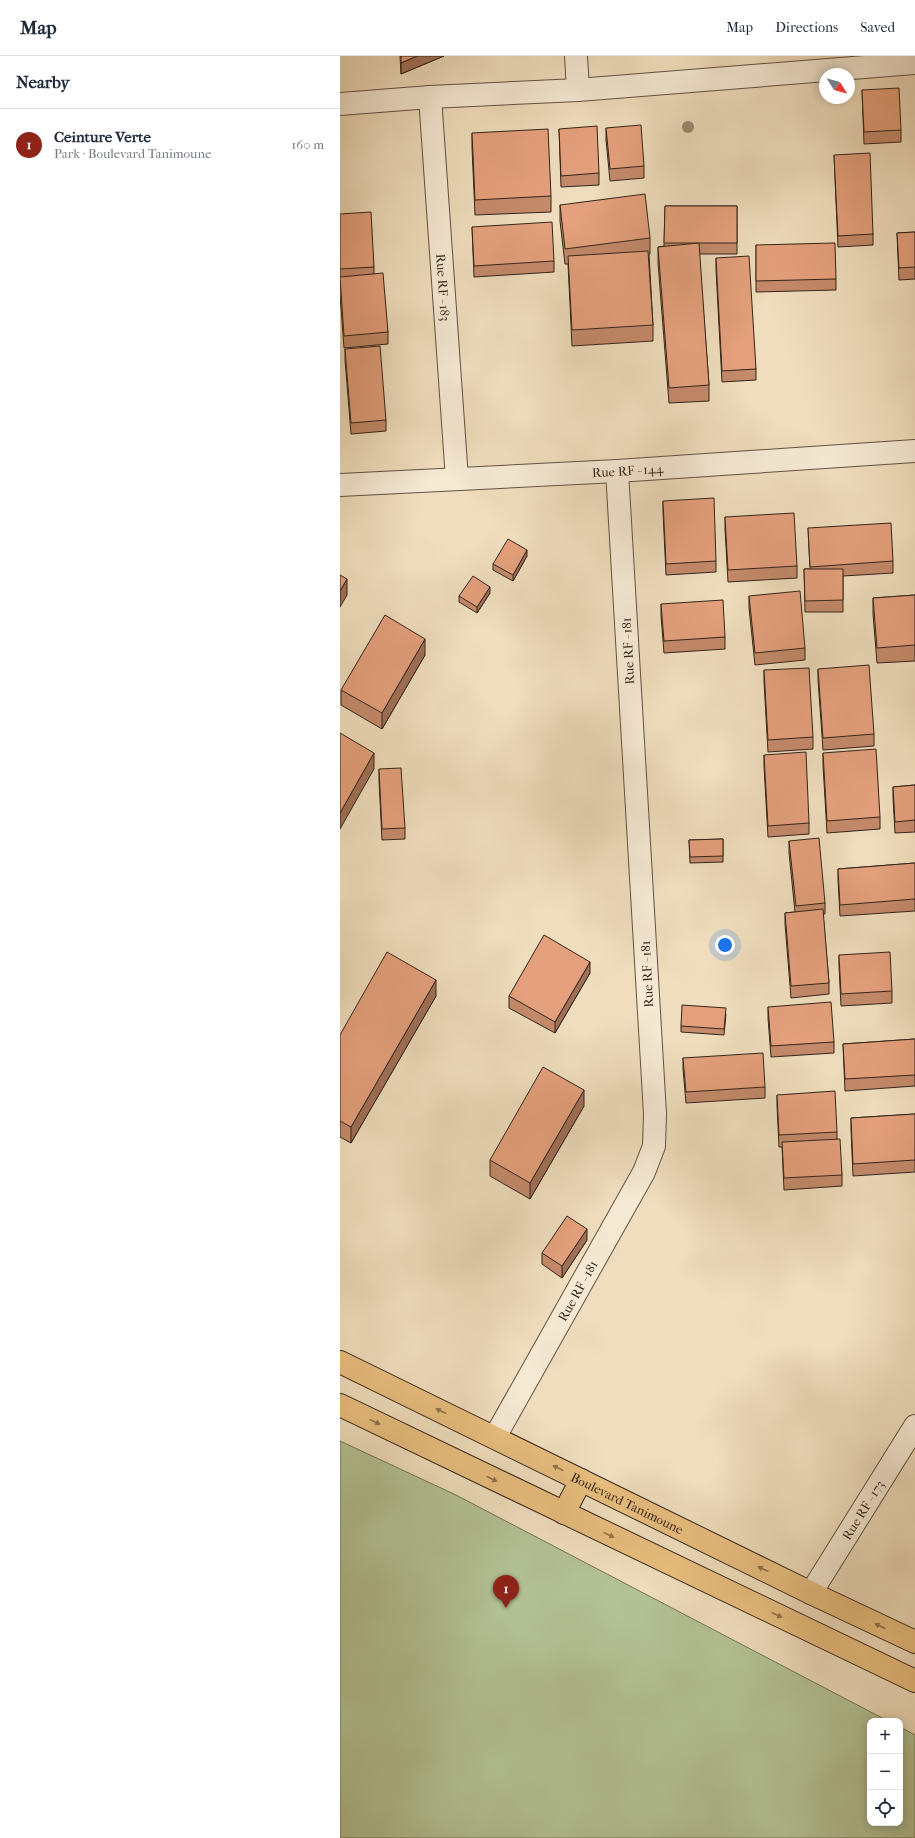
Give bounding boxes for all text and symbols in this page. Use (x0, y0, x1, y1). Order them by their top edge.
text: Map (20, 17, 56, 39)
text: Map (726, 19, 753, 36)
text: Directions (775, 19, 838, 36)
text: Saved (860, 19, 895, 36)
north arrow (819, 68, 855, 104)
text: Nearby (16, 72, 70, 92)
text: Ceinture Verte (54, 128, 151, 146)
text: 1 (27, 137, 31, 152)
text: 160 m (292, 137, 324, 152)
text: Park · Boulevard Tanimoune (54, 146, 211, 161)
street label: Rue RF - 183 (434, 253, 453, 322)
street label: Rue RF - 144 (592, 460, 664, 480)
street label: Rue RF - 181 (619, 617, 637, 685)
your location (715, 935, 735, 955)
street label: Rue RF - 181 (638, 940, 656, 1008)
street label: Rue RF - 181 (554, 1258, 600, 1323)
one-way arrow (436, 1408, 447, 1414)
one-way arrow (369, 1419, 381, 1425)
one-way arrow (552, 1465, 564, 1471)
street label: Boulevard Tanimoune (569, 1469, 687, 1537)
one-way arrow (487, 1476, 498, 1482)
street label: Rue RF - 173 (839, 1477, 887, 1542)
one-way arrow (604, 1532, 615, 1538)
one-way arrow (757, 1566, 768, 1572)
pin: 1 (493, 1575, 519, 1608)
one-way arrow (771, 1612, 783, 1618)
one-way arrow (874, 1623, 885, 1629)
map controls (867, 1718, 903, 1826)
button: + (867, 1718, 903, 1754)
button: − (867, 1754, 903, 1790)
button: locate (867, 1790, 903, 1826)

